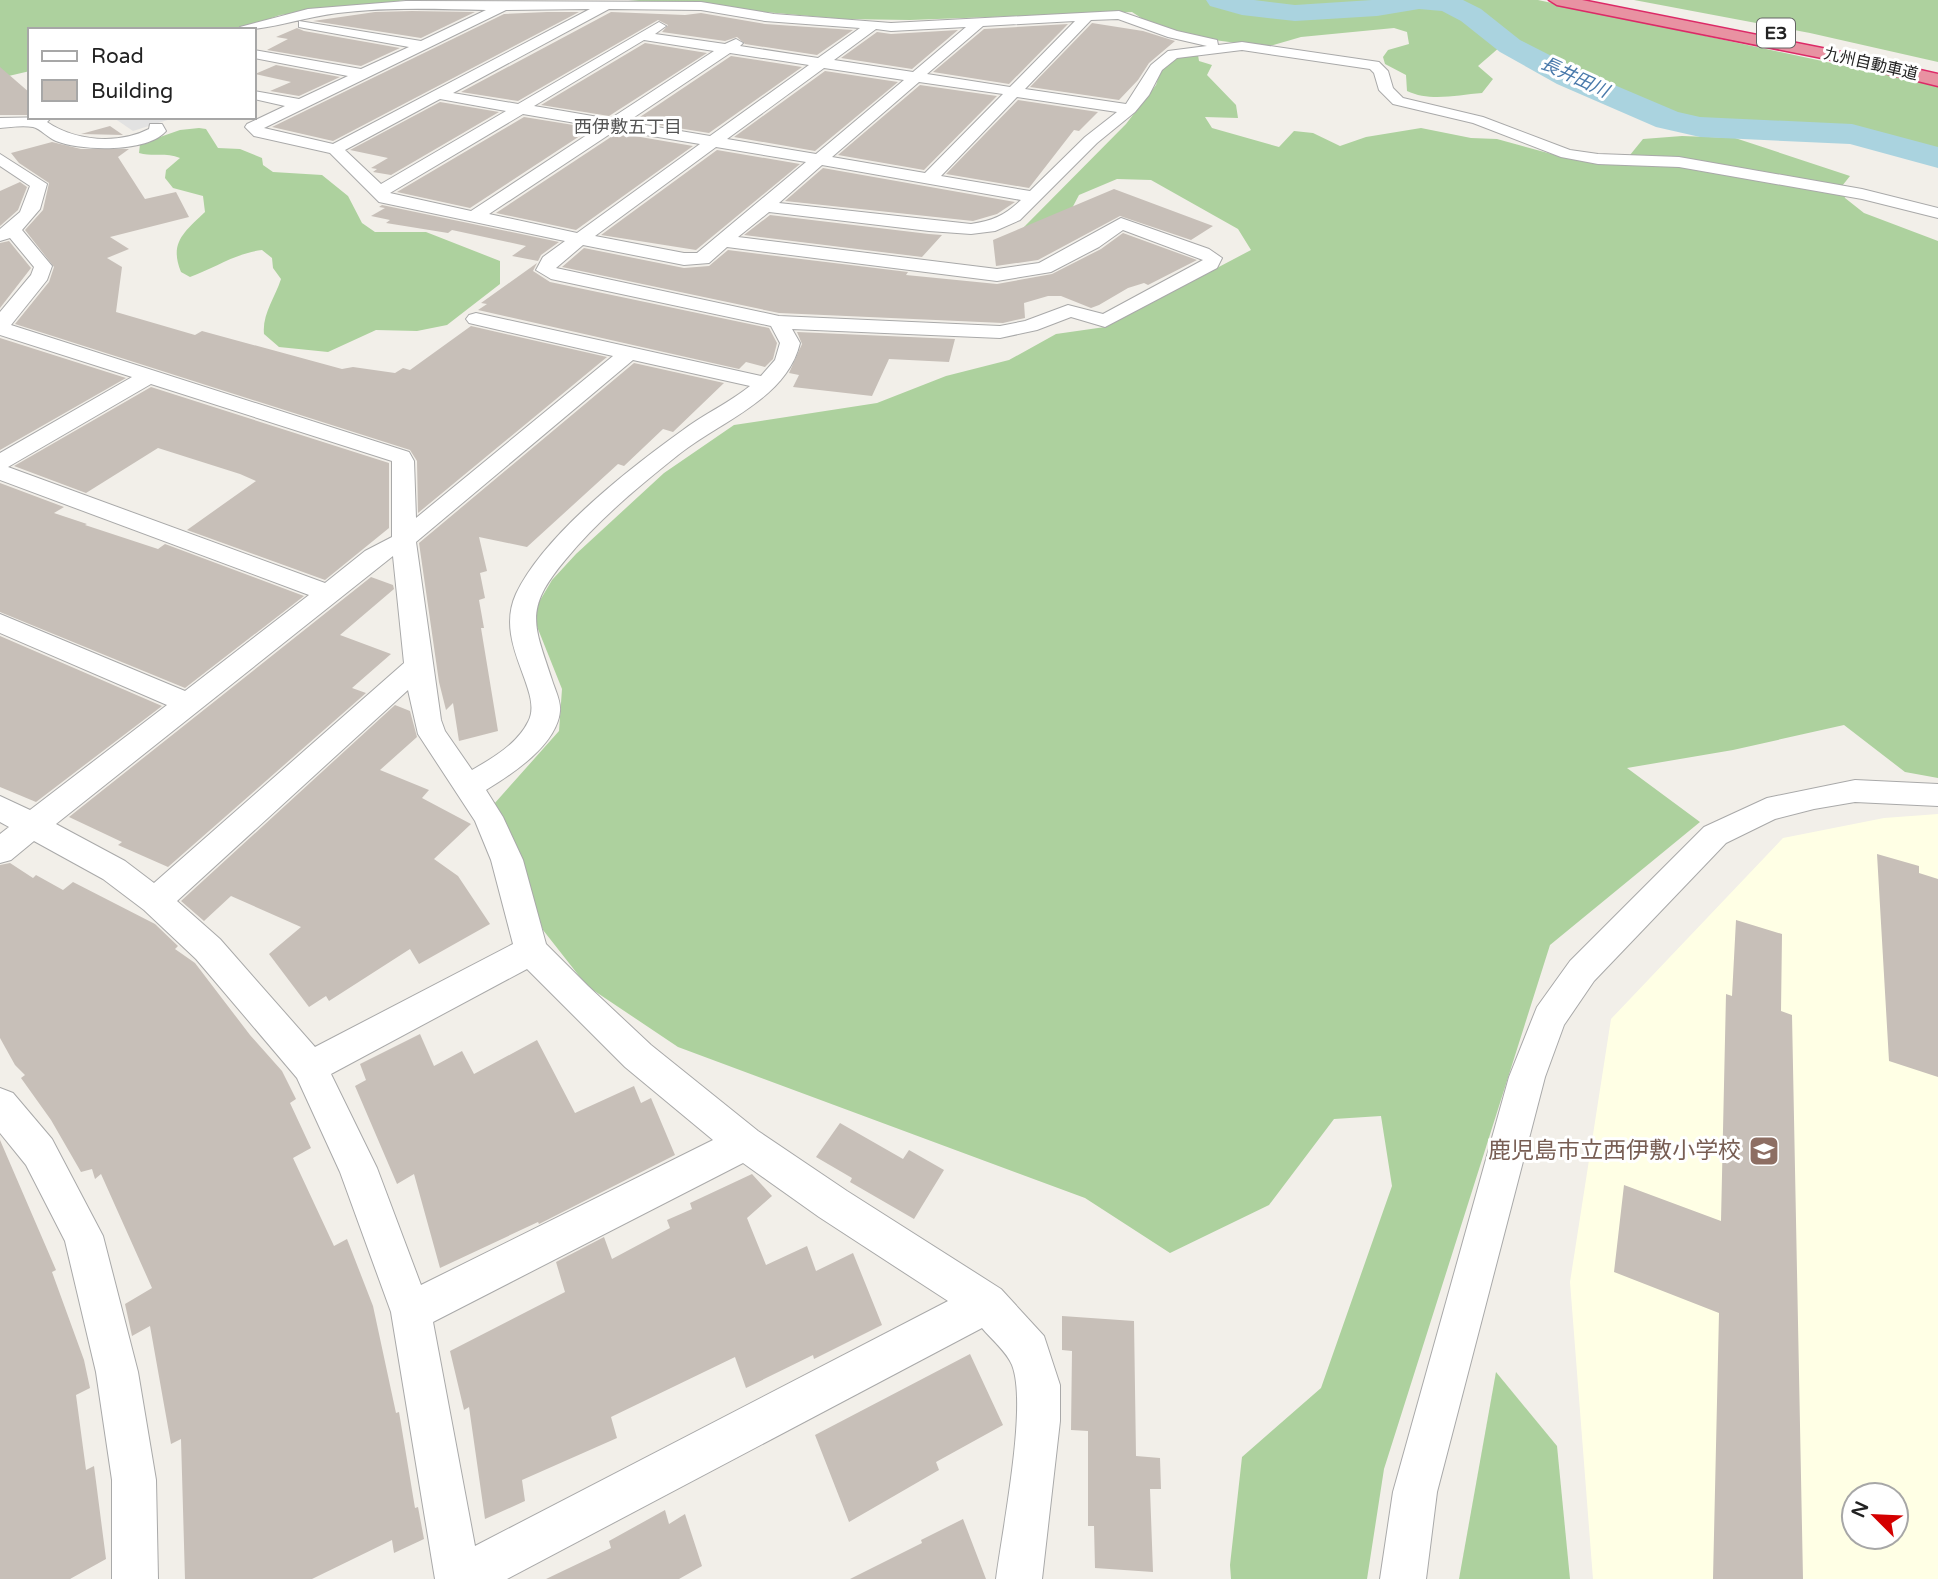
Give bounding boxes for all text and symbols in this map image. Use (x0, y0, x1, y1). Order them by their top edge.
road number: E3 (1757, 18, 1795, 48)
legend (28, 28, 256, 119)
street label: 九州自動車道 (1822, 43, 1920, 85)
text: Road (91, 44, 144, 69)
water label: 長井田川 (1538, 52, 1614, 103)
text: Building (91, 79, 173, 104)
district label: 西伊敷五丁目 (574, 116, 682, 138)
school or university icon: 鹿児島市立西伊敷小学校 (1747, 1134, 1781, 1168)
place label: 鹿児島市立西伊敷小学校 (1488, 1137, 1741, 1165)
north arrow (1840, 1481, 1910, 1551)
text: N (1847, 1498, 1874, 1521)

